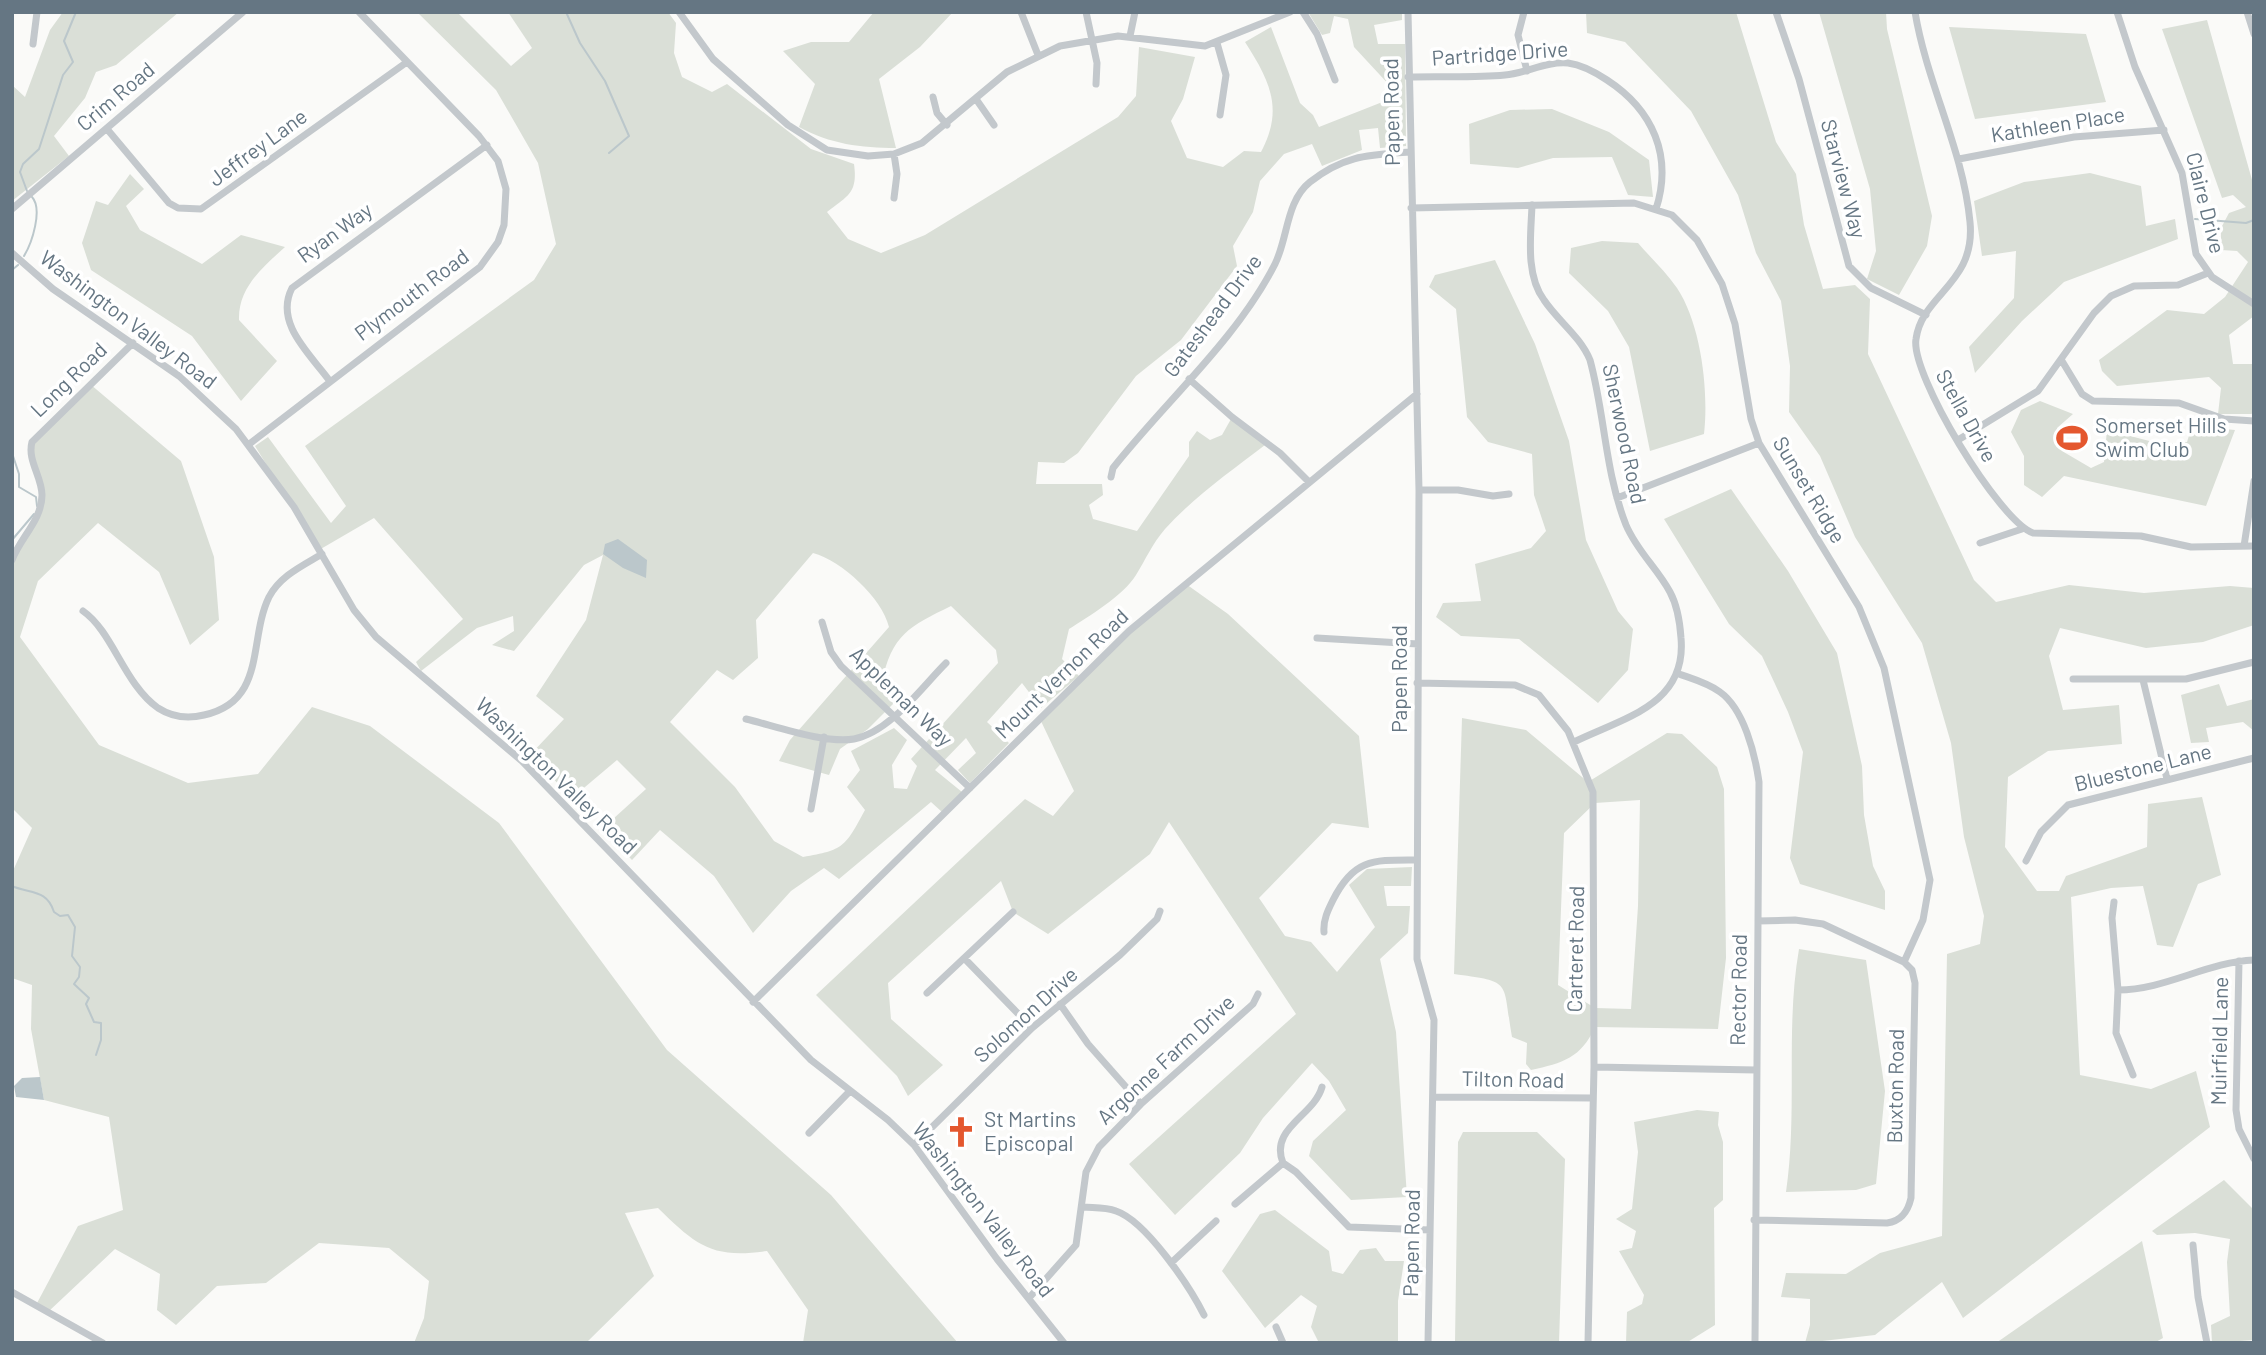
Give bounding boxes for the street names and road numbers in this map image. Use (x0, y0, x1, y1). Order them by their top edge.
street label: Partridge Drive (1431, 35, 1569, 70)
street label: Crim Road (71, 56, 159, 136)
street label: Papen Road (1377, 58, 1404, 166)
street label: Kathleen Place (1989, 101, 2126, 146)
street label: Jeffrey Lane (203, 103, 311, 191)
street label: Starview Way (1817, 116, 1872, 241)
street label: Claire Drive (2182, 149, 2231, 256)
street label: Ryan Way (292, 196, 377, 267)
street label: Plymouth Road (349, 243, 473, 345)
street label: Washington Valley Road (36, 244, 222, 393)
street label: Gateshead Drive (1158, 249, 1266, 381)
street label: Long Road (25, 336, 111, 421)
street label: Sherwood Road (1598, 361, 1653, 506)
street label: Stella Drive (1932, 365, 2003, 466)
street label: Sunset Ridge (1769, 431, 1852, 547)
street label: Mount Vernon Road (989, 603, 1133, 743)
street label: Papen Road (1386, 625, 1411, 733)
street label: Appleman Way (845, 641, 959, 751)
street label: Washington Valley Road (471, 691, 643, 859)
street label: Bluestone Lane (2071, 737, 2214, 796)
street label: Carteret Road (1561, 885, 1588, 1013)
street label: Rector Road (1724, 934, 1751, 1046)
street label: Solomon Drive (968, 961, 1082, 1067)
street label: Muirfield Lane (2205, 976, 2232, 1106)
street label: Argonne Farm Drive (1091, 989, 1239, 1129)
street label: Buxton Road (1881, 1028, 1908, 1144)
street label: Tilton Road (1462, 1065, 1565, 1092)
street label: Washington Valley Road (908, 1117, 1060, 1301)
street label: Papen Road (1397, 1189, 1424, 1297)

